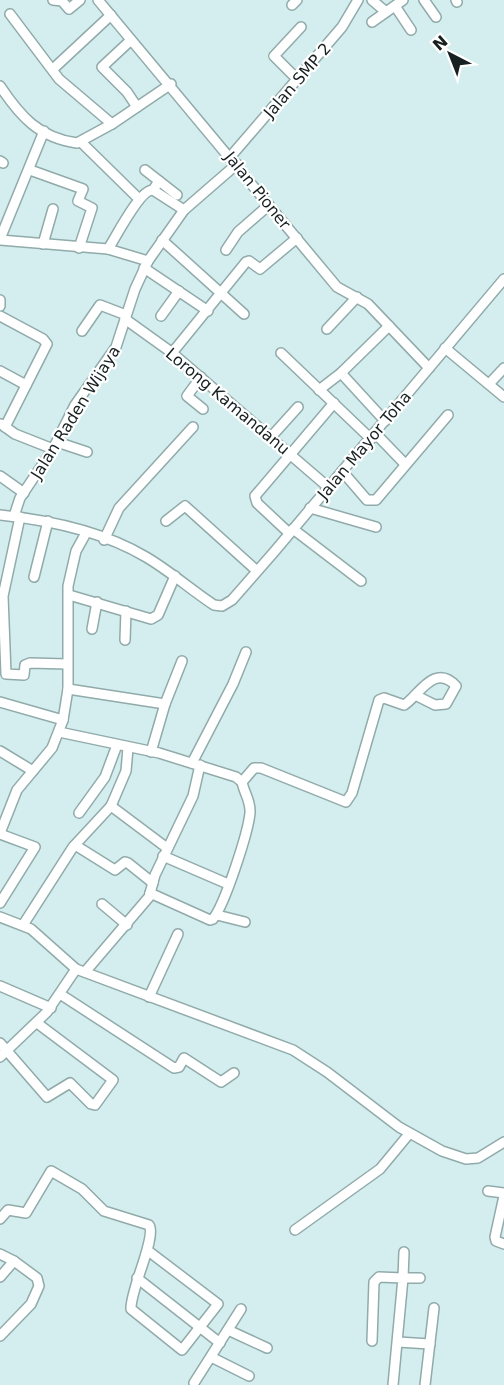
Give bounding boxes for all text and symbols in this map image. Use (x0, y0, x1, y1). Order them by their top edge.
north arrow (420, 24, 480, 84)
text: N (429, 32, 452, 55)
street label: Jalan SMP 2 (259, 39, 335, 122)
street label: Jalan Pioner (220, 147, 295, 233)
street label: Jalan Raden Wijaya (26, 342, 124, 483)
street label: Lorong Kamandanu (162, 344, 293, 459)
street label: Jalan Mayor Toha (313, 387, 415, 504)

